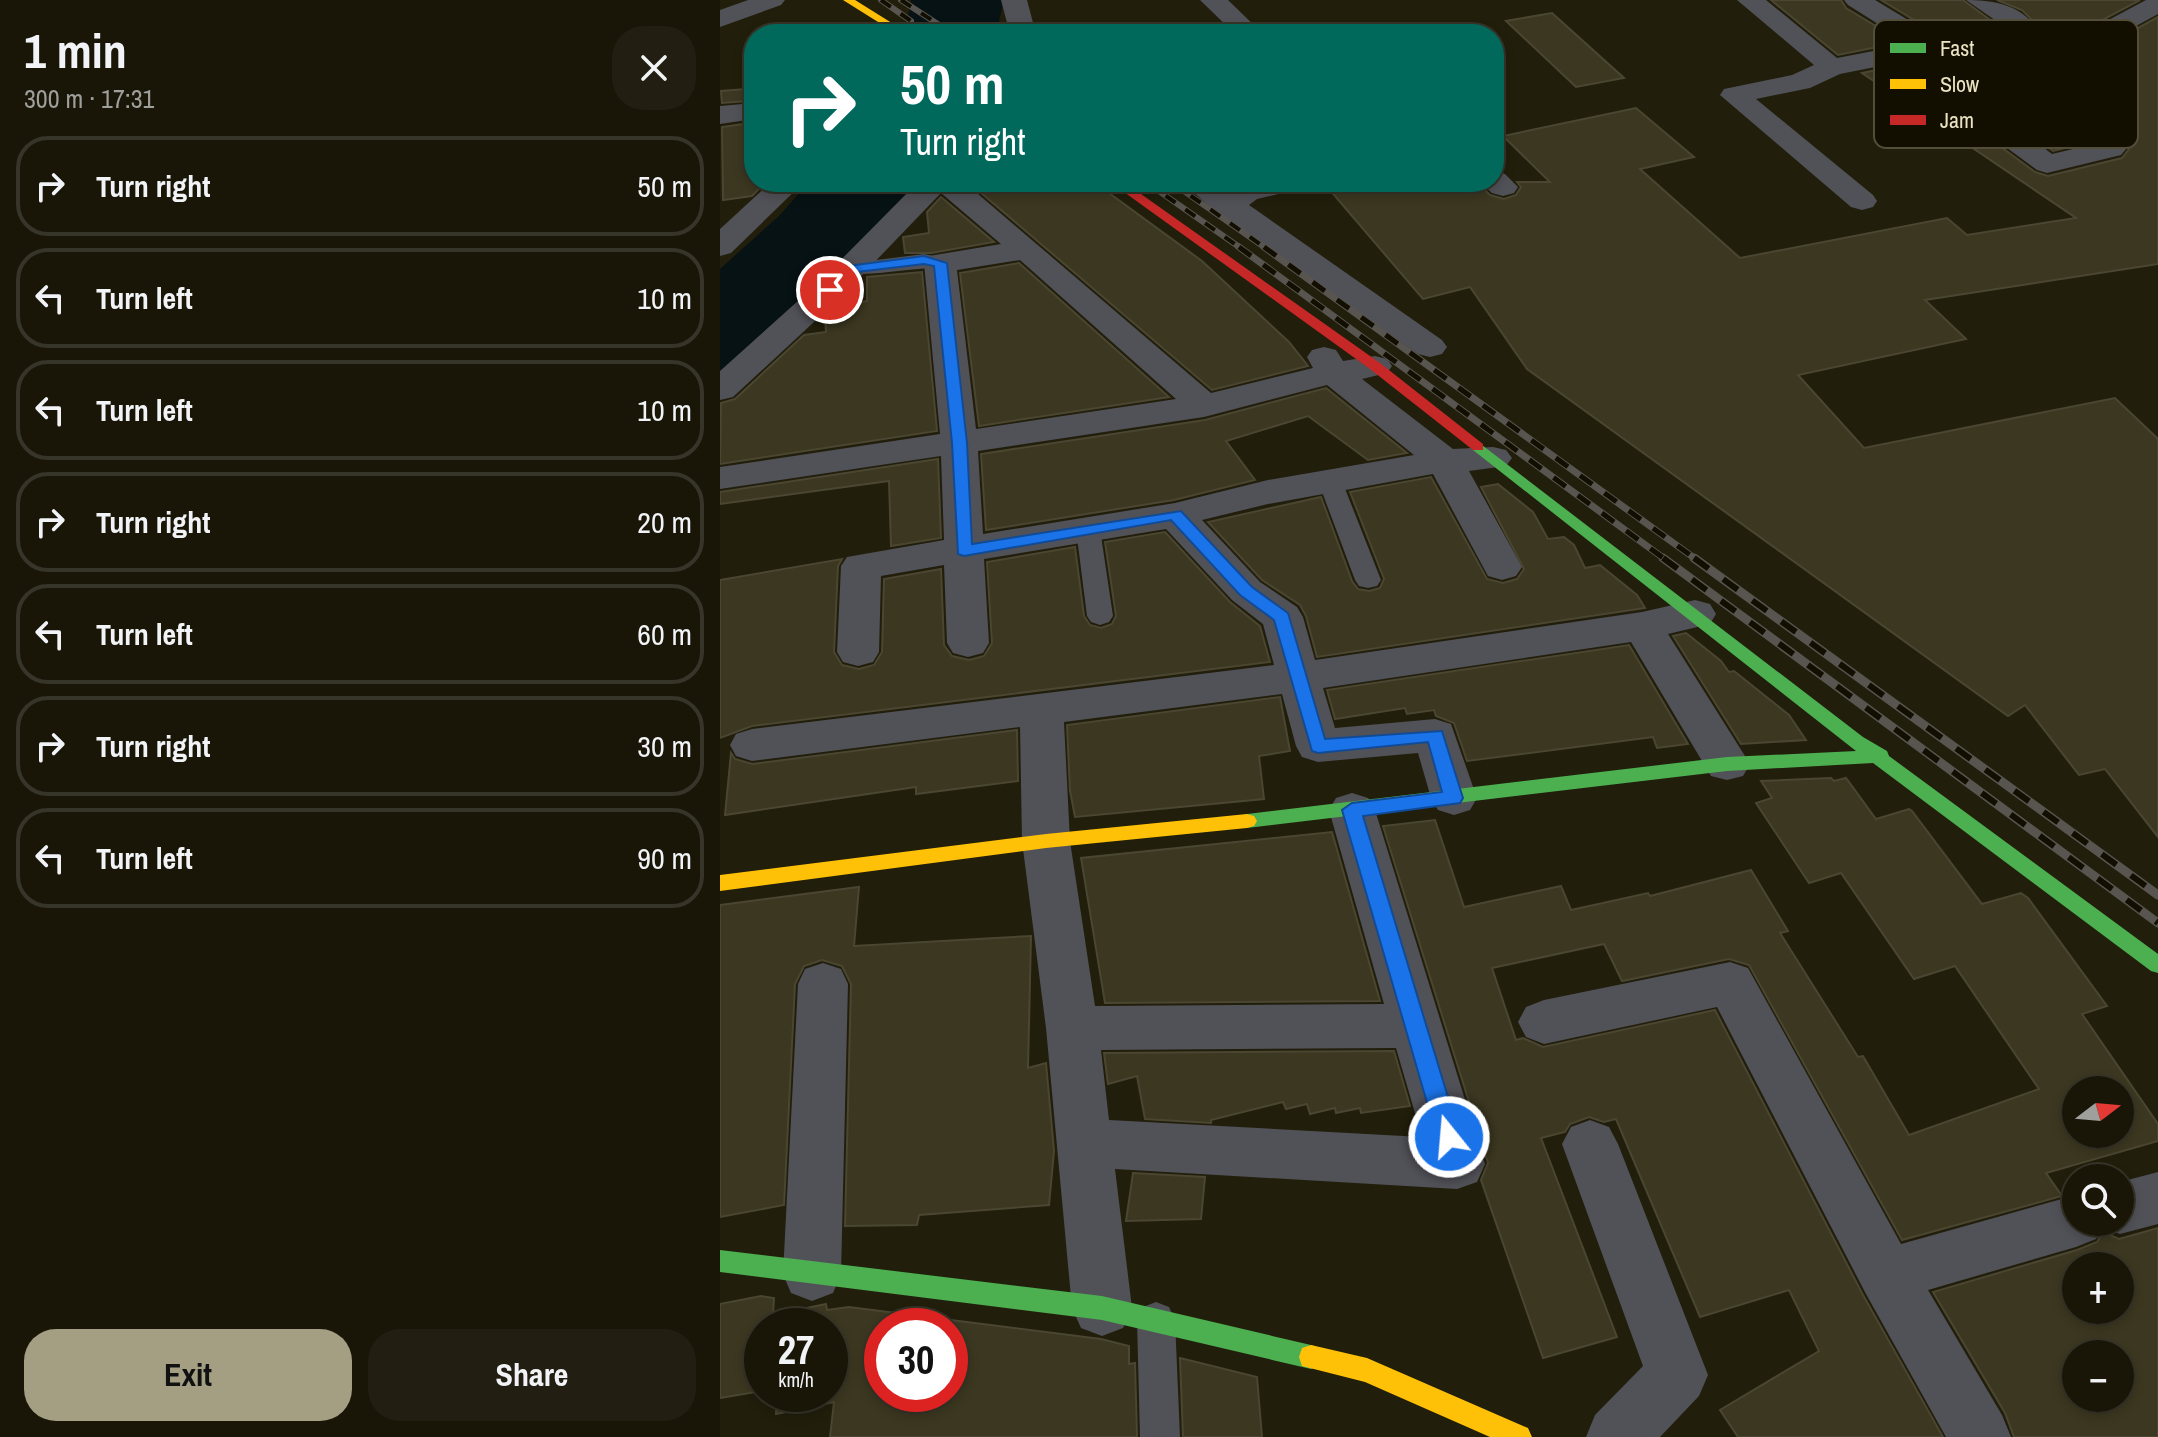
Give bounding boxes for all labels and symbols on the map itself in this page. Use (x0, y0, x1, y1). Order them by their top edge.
legend (1874, 20, 2138, 148)
text: Fast (1940, 33, 1974, 63)
text: Slow (1940, 69, 1979, 99)
text: Jam (1940, 105, 1974, 135)
pin (796, 256, 864, 324)
north arrow (2062, 1076, 2134, 1148)
position arrow (1407, 1095, 1491, 1179)
speed limit sign: 30 (864, 1308, 968, 1412)

